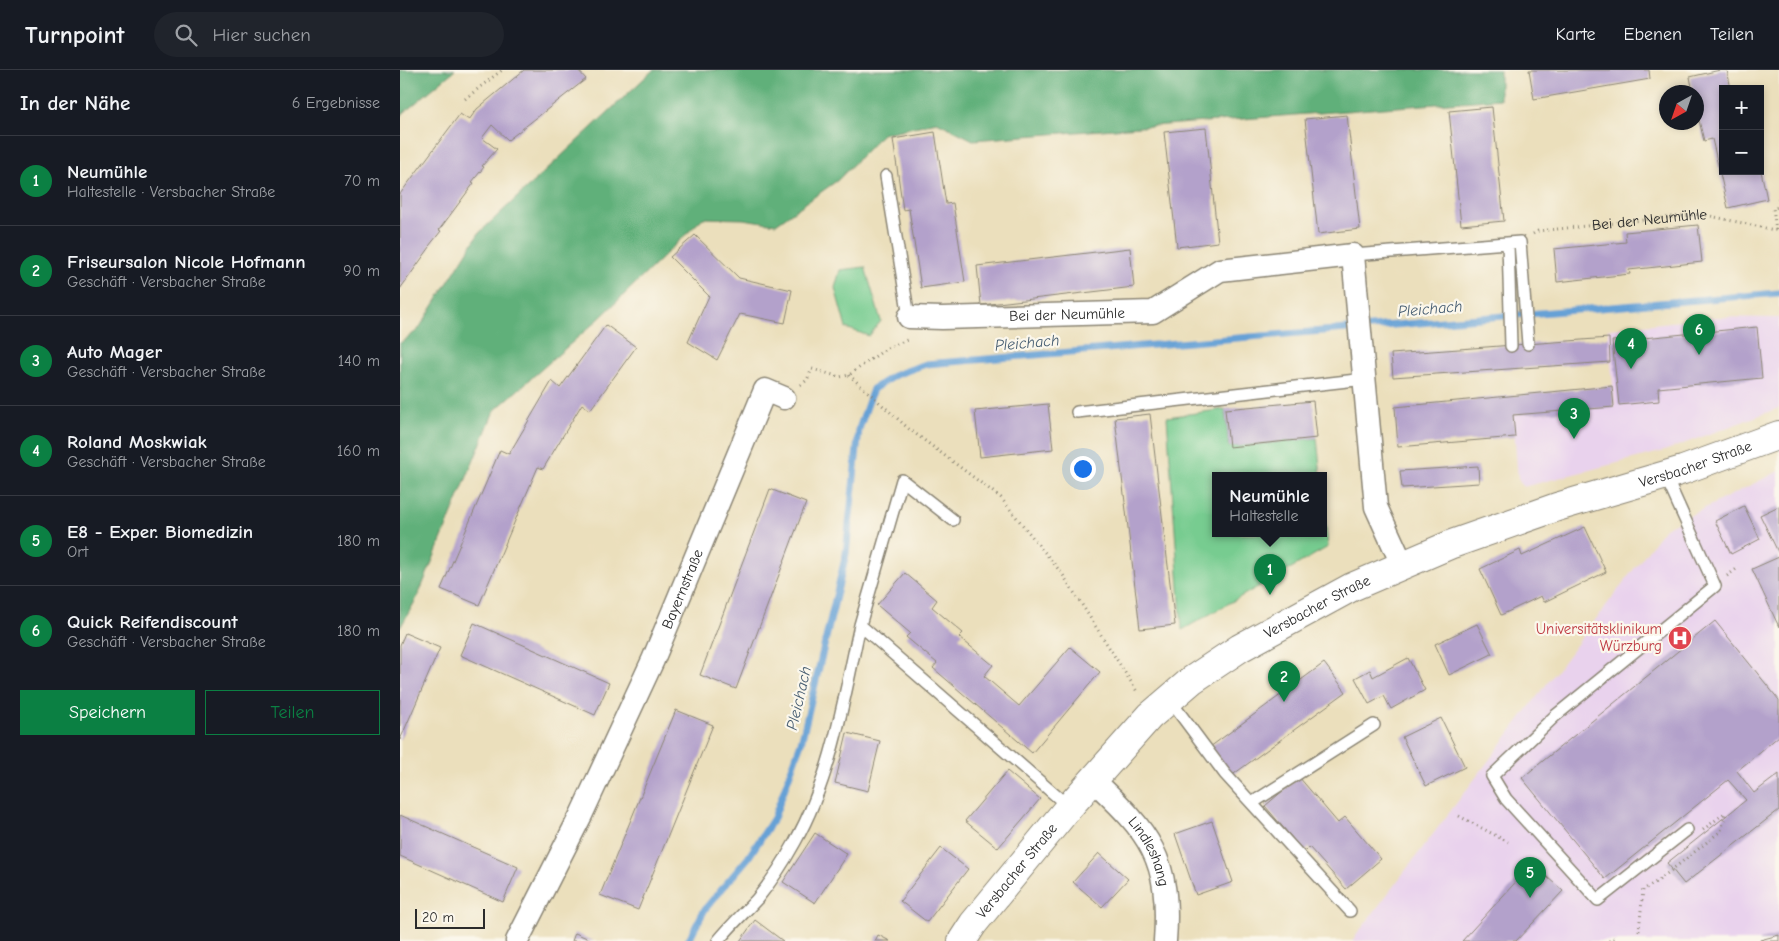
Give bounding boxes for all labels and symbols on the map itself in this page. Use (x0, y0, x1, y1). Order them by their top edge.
north arrow (1659, 85, 1704, 130)
street label: Bei der Neumühle (1591, 205, 1709, 234)
water label: Pleichach (1397, 297, 1463, 321)
street label: Bei der Neumühle (1009, 304, 1126, 325)
pin: 6 (1683, 314, 1715, 355)
pin: 4 (1615, 328, 1647, 369)
water label: Pleichach (994, 331, 1060, 355)
pin: 3 (1558, 398, 1590, 439)
street label: Versbacher Straße (1637, 437, 1755, 491)
your location (1070, 456, 1096, 482)
street label: Bayernstraße (658, 546, 707, 632)
pin: 1 (1254, 554, 1286, 595)
street label: Versbacher Straße (1261, 571, 1373, 642)
place label: Universitätsklinikum Würzburg (1536, 620, 1662, 655)
hospital icon: Universitätsklinikum Würzburg (1667, 625, 1693, 651)
pin: 2 (1268, 661, 1300, 702)
water label: Pleichach (783, 665, 815, 732)
street label: Lindleshang (1124, 813, 1173, 888)
street label: Versbacher Straße (972, 819, 1061, 922)
pin: 5 (1514, 857, 1546, 898)
scale bar (415, 906, 485, 929)

